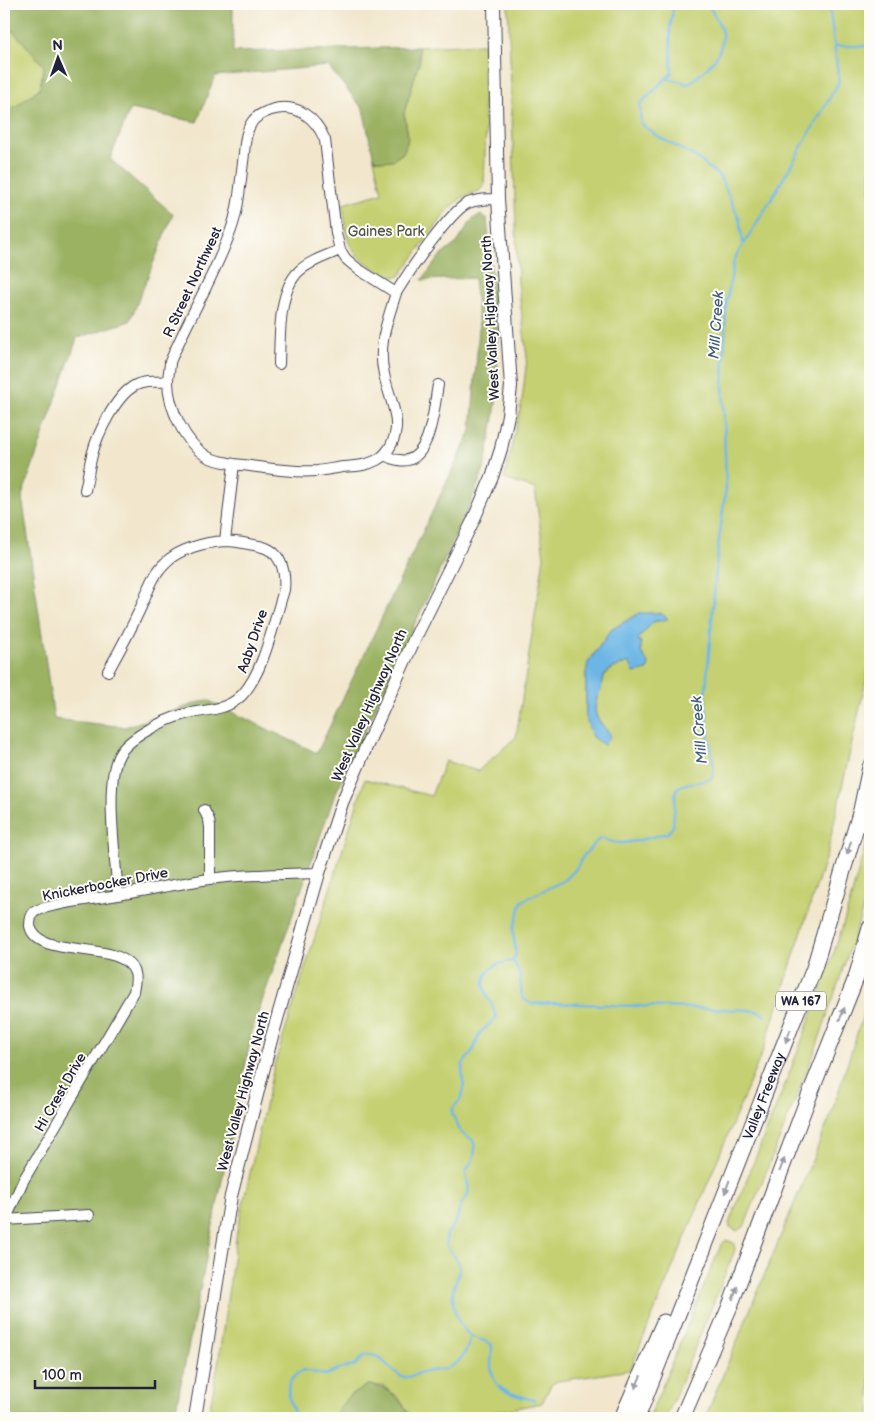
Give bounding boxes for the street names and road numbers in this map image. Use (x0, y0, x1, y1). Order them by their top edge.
street label: R Street Northwest (159, 224, 226, 340)
street label: West Valley Highway North (478, 235, 503, 401)
street label: Aaby Drive (234, 607, 271, 675)
street label: West Valley Highway North (328, 626, 411, 784)
street label: Knickerbocker Drive (41, 864, 169, 905)
road number: WA 167 (776, 991, 826, 1010)
street label: West Valley Highway North (214, 1009, 273, 1173)
street label: Valley Freeway (739, 1049, 789, 1142)
street label: Hi Crest Drive (31, 1050, 90, 1135)

